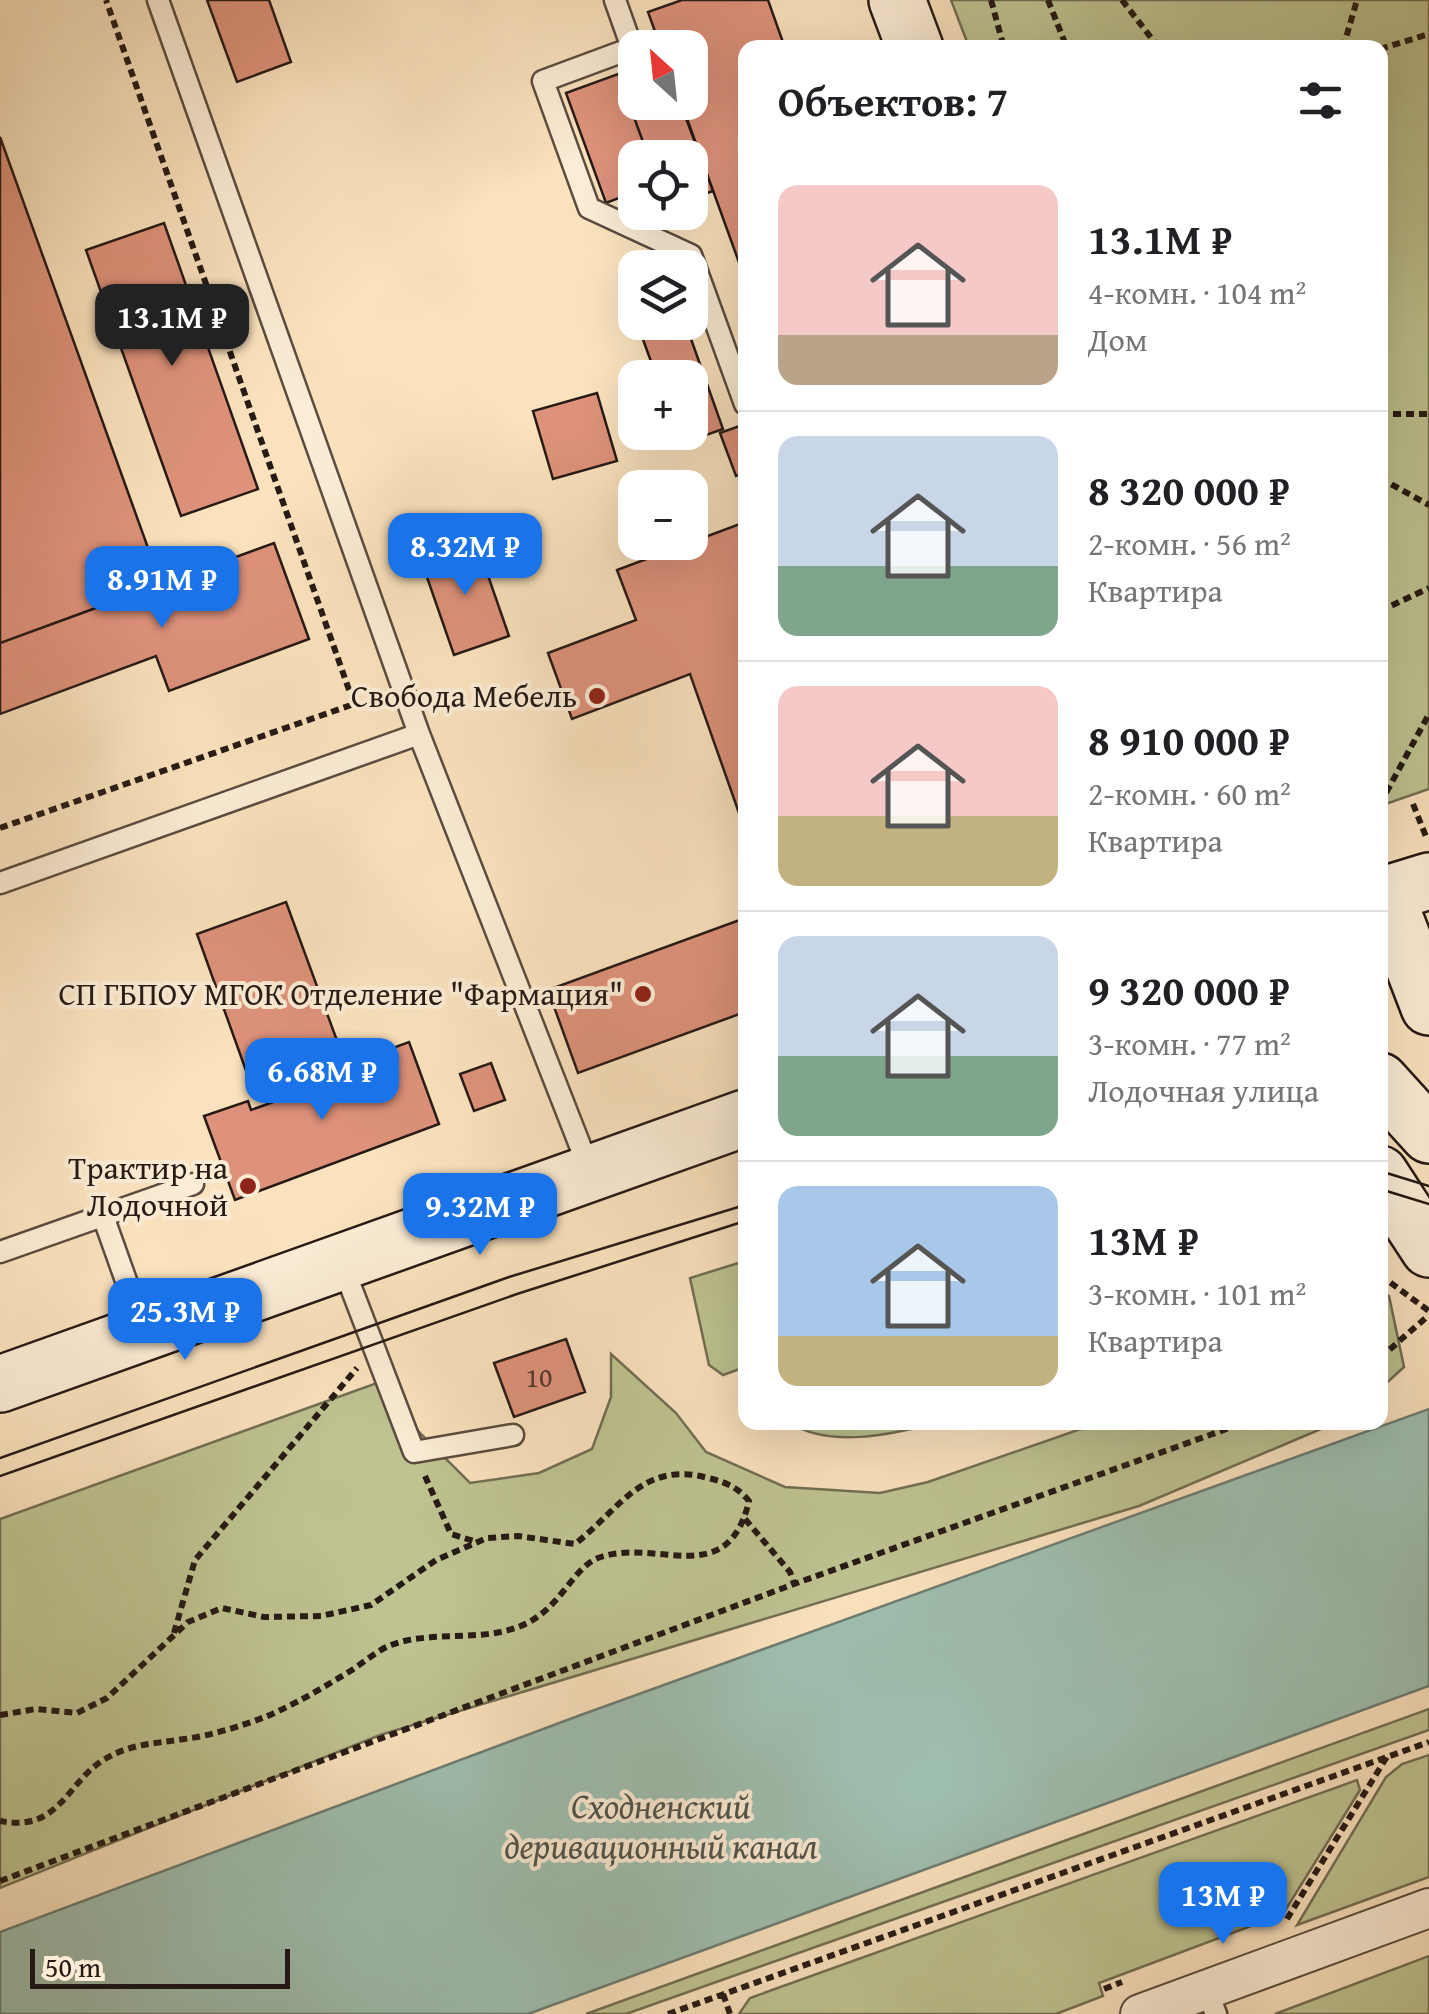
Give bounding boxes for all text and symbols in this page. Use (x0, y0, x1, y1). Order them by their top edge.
north arrow (618, 30, 708, 120)
map controls (618, 30, 708, 560)
text: Объектов: 7 (778, 70, 1008, 131)
icon: filters (1293, 73, 1348, 128)
button: locate (618, 140, 708, 230)
text: 13.1M ₽ (1088, 208, 1232, 269)
icon: home (858, 225, 978, 345)
button: layers (618, 250, 708, 340)
text: 4-комн. · 104 m² (1088, 269, 1306, 316)
pin: 13.1M ₽ (80, 284, 264, 369)
text: 13.1M ₽ (117, 293, 227, 340)
text: Дом (1088, 316, 1148, 363)
button: + (618, 360, 708, 450)
text: 8 320 000 ₽ (1088, 459, 1290, 520)
button: − (618, 470, 708, 560)
icon: home (858, 476, 978, 596)
pin: 8.32M ₽ (373, 513, 557, 598)
text: 2-комн. · 56 m² (1088, 520, 1291, 567)
text: 8.32M ₽ (410, 522, 520, 569)
pin: 8.91M ₽ (70, 546, 254, 631)
text: 8.91M ₽ (107, 555, 217, 602)
text: Квартира (1088, 567, 1223, 614)
place label: Свобода Мебель (351, 672, 577, 719)
marker: Свобода Мебель (586, 685, 608, 707)
text: 8 910 000 ₽ (1088, 709, 1290, 770)
icon: home (858, 726, 978, 846)
text: 2-комн. · 60 m² (1088, 770, 1291, 817)
text: Квартира (1088, 817, 1223, 864)
text: 9 320 000 ₽ (1088, 959, 1290, 1020)
place label: СП ГБПОУ МГОК Отделение "Фармация" (58, 970, 623, 1017)
icon: home (858, 976, 978, 1096)
marker: СП ГБПОУ МГОК Отделение "Фармация" (632, 983, 654, 1005)
text: 3-комн. · 77 m² (1088, 1020, 1291, 1067)
pin: 6.68M ₽ (230, 1038, 414, 1123)
text: 6.68M ₽ (267, 1047, 377, 1094)
text: Лодочная улица (1088, 1067, 1319, 1114)
place label: Трактир на Лодочной (68, 1144, 229, 1228)
pin: 9.32M ₽ (388, 1173, 572, 1258)
marker: Трактир на Лодочной (237, 1175, 259, 1197)
text: 9.32M ₽ (425, 1182, 535, 1229)
text: 13M ₽ (1088, 1209, 1199, 1270)
icon: home (858, 1226, 978, 1346)
text: 3-комн. · 101 m² (1088, 1270, 1306, 1317)
pin: 25.3M ₽ (93, 1278, 277, 1363)
text: 25.3M ₽ (130, 1287, 240, 1334)
text: Квартира (1088, 1317, 1223, 1364)
house number: 10 (526, 1356, 552, 1397)
water label: Сходненский деривационный канал (504, 1780, 818, 1871)
pin: 13M ₽ (1153, 1862, 1293, 1947)
text: 13M ₽ (1181, 1871, 1265, 1918)
scale bar (30, 1944, 290, 1988)
text: 50 m (45, 1946, 101, 1987)

